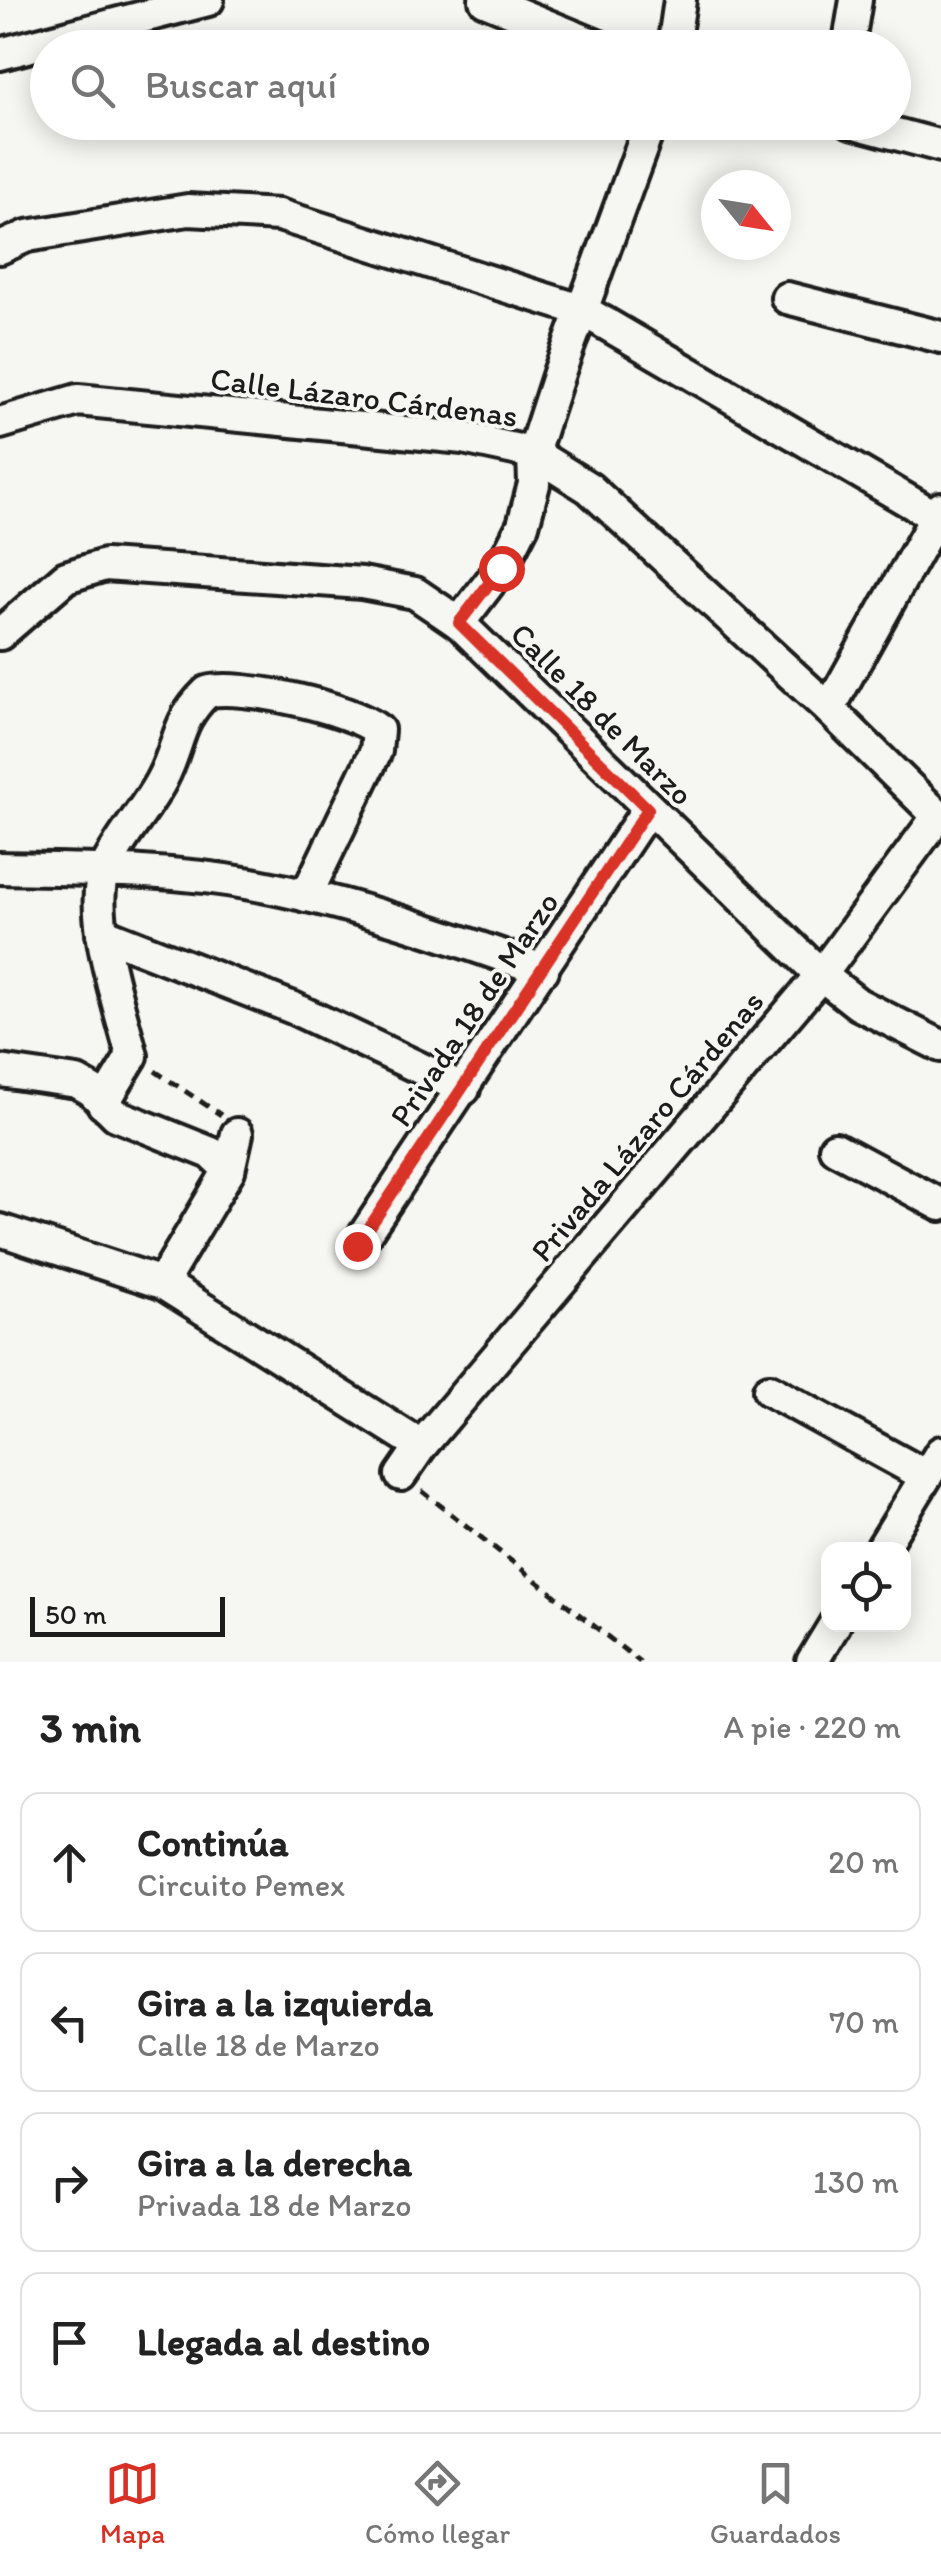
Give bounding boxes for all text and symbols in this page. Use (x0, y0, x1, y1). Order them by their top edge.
search box (30, 30, 911, 140)
icon: search (65, 58, 120, 113)
text: Buscar aquí (145, 62, 337, 108)
north arrow (701, 170, 791, 260)
street label: Calle Lázaro Cárdenas (208, 359, 520, 435)
route start (479, 546, 525, 592)
street label: Calle 18 de Marzo (503, 615, 701, 813)
street label: Privada 18 de Marzo (381, 885, 567, 1133)
street label: Privada Lázaro Cárdenas (523, 983, 771, 1269)
route end (335, 1224, 381, 1270)
map controls (821, 1542, 911, 1632)
button: locate (821, 1542, 911, 1632)
scale bar (30, 1592, 225, 1636)
text: 50 m (45, 1597, 107, 1631)
text: 3 min (40, 1702, 141, 1753)
text: A pie · 220 m (723, 1708, 901, 1746)
text: Continúa (137, 1820, 289, 1866)
icon: ahead (42, 1835, 97, 1890)
text: 20 m (828, 1843, 899, 1881)
text: Circuito Pemex (137, 1866, 345, 1904)
text: Gira a la izquierda (137, 1980, 433, 2026)
icon: left (42, 1995, 97, 2050)
text: 70 m (829, 2003, 899, 2041)
text: Calle 18 de Marzo (137, 2026, 380, 2064)
text: Gira a la derecha (137, 2140, 412, 2186)
icon: right (42, 2155, 97, 2210)
text: 130 m (813, 2163, 899, 2201)
text: Privada 18 de Marzo (137, 2186, 412, 2224)
icon: arrive (42, 2315, 97, 2370)
text: Llegada al destino (137, 2319, 430, 2365)
tab: Mapa (100, 2456, 165, 2550)
tab: Cómo llegar (365, 2456, 510, 2550)
tab: Guardados (710, 2456, 841, 2550)

